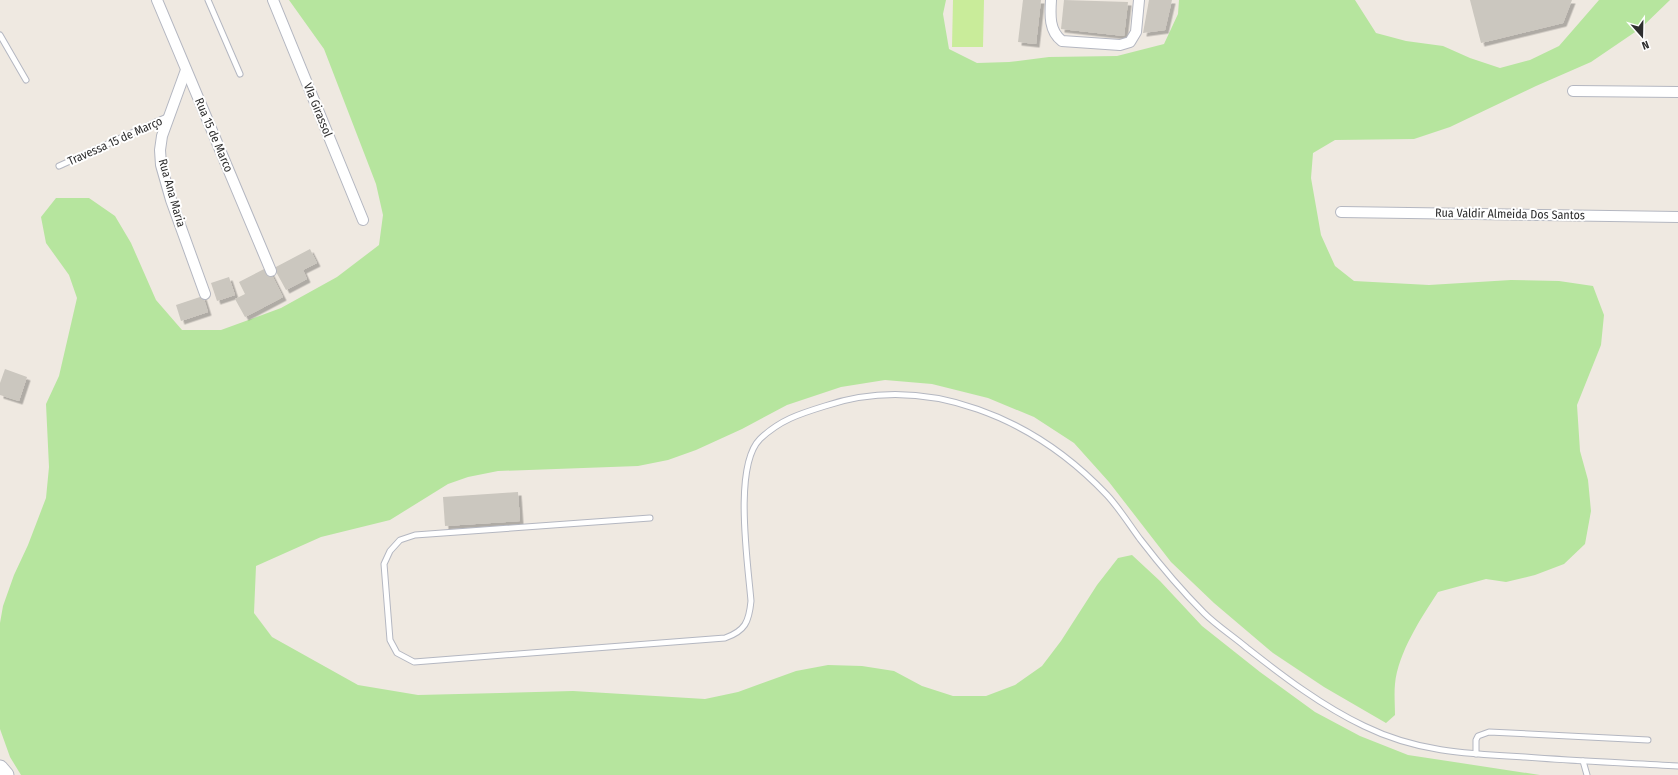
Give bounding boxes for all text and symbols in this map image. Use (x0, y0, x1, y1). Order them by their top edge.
north arrow (1622, 16, 1662, 56)
text: N (1640, 38, 1651, 52)
street label: VIa Girassol (301, 81, 335, 139)
street label: Rua 15 de Marco (192, 96, 236, 174)
street label: Travessa 15 de Março (65, 114, 165, 168)
street label: Rua Ana Maria (156, 157, 188, 229)
street label: Rua Valdir Almeida Dos Santos (1435, 206, 1585, 222)

